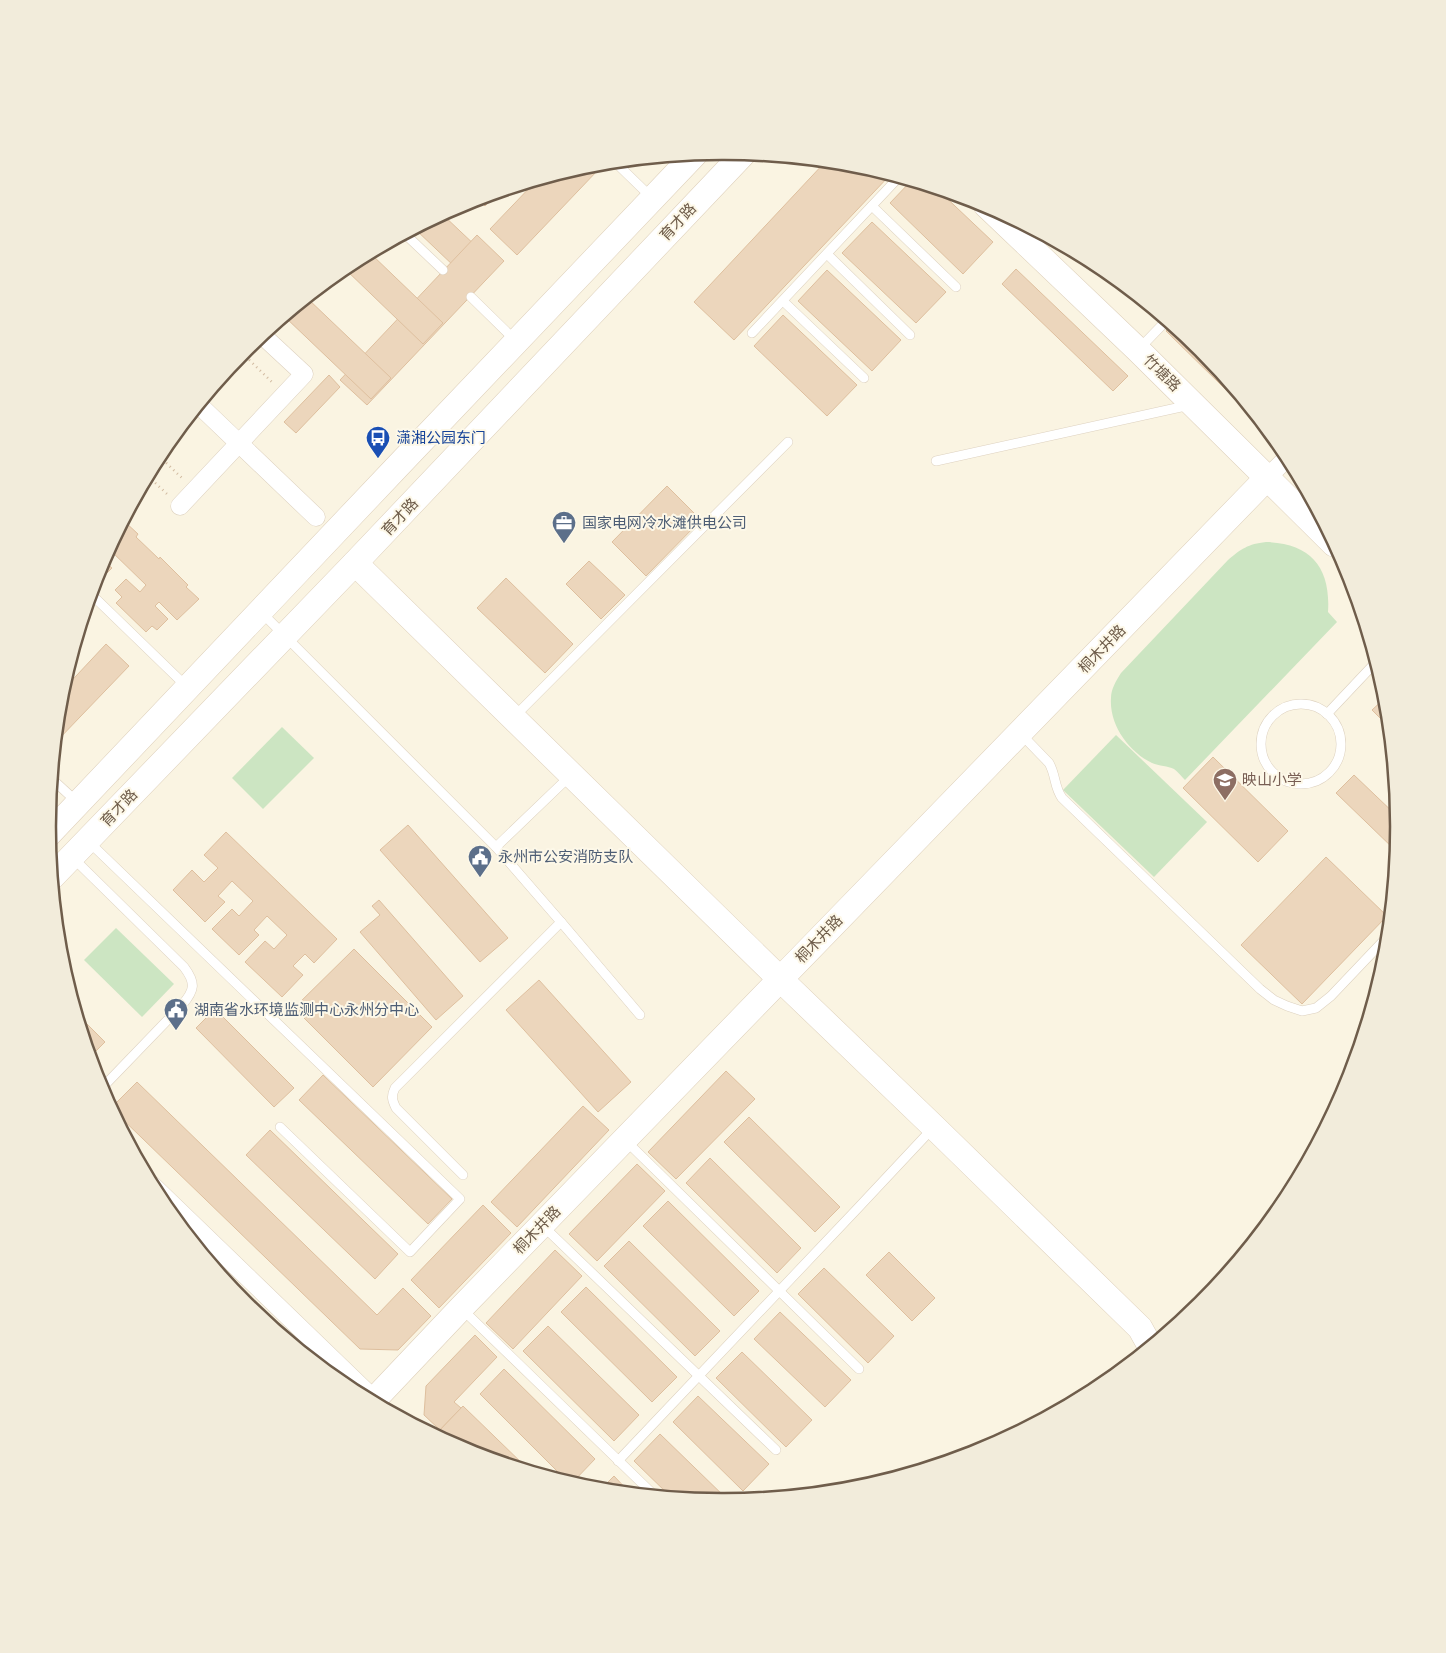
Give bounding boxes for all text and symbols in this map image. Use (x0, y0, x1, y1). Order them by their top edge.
street label: 育才路 (656, 199, 700, 245)
street label: 竹塘路 (1140, 351, 1184, 395)
bus stop icon: 潇湘公园东门 (365, 425, 391, 459)
place label: 潇湘公园东门 (396, 429, 486, 447)
street label: 育才路 (378, 494, 422, 540)
office icon: 国家电网冷水滩供电公司 (551, 510, 577, 544)
place label: 国家电网冷水滩供电公司 (582, 514, 747, 532)
street label: 桐木井路 (1075, 621, 1129, 677)
school or university icon: 映山小学 (1212, 767, 1238, 801)
place label: 映山小学 (1242, 771, 1302, 789)
street label: 育才路 (97, 786, 141, 830)
public building icon: 永州市公安消防支队 (467, 844, 493, 878)
place label: 永州市公安消防支队 (498, 848, 633, 866)
street label: 桐木井路 (792, 911, 846, 967)
public building icon: 湖南省水环境监测中心永州分中心 (163, 997, 189, 1031)
place label: 湖南省水环境监测中心永州分中心 (194, 1001, 419, 1019)
street label: 桐木井路 (510, 1202, 564, 1258)

